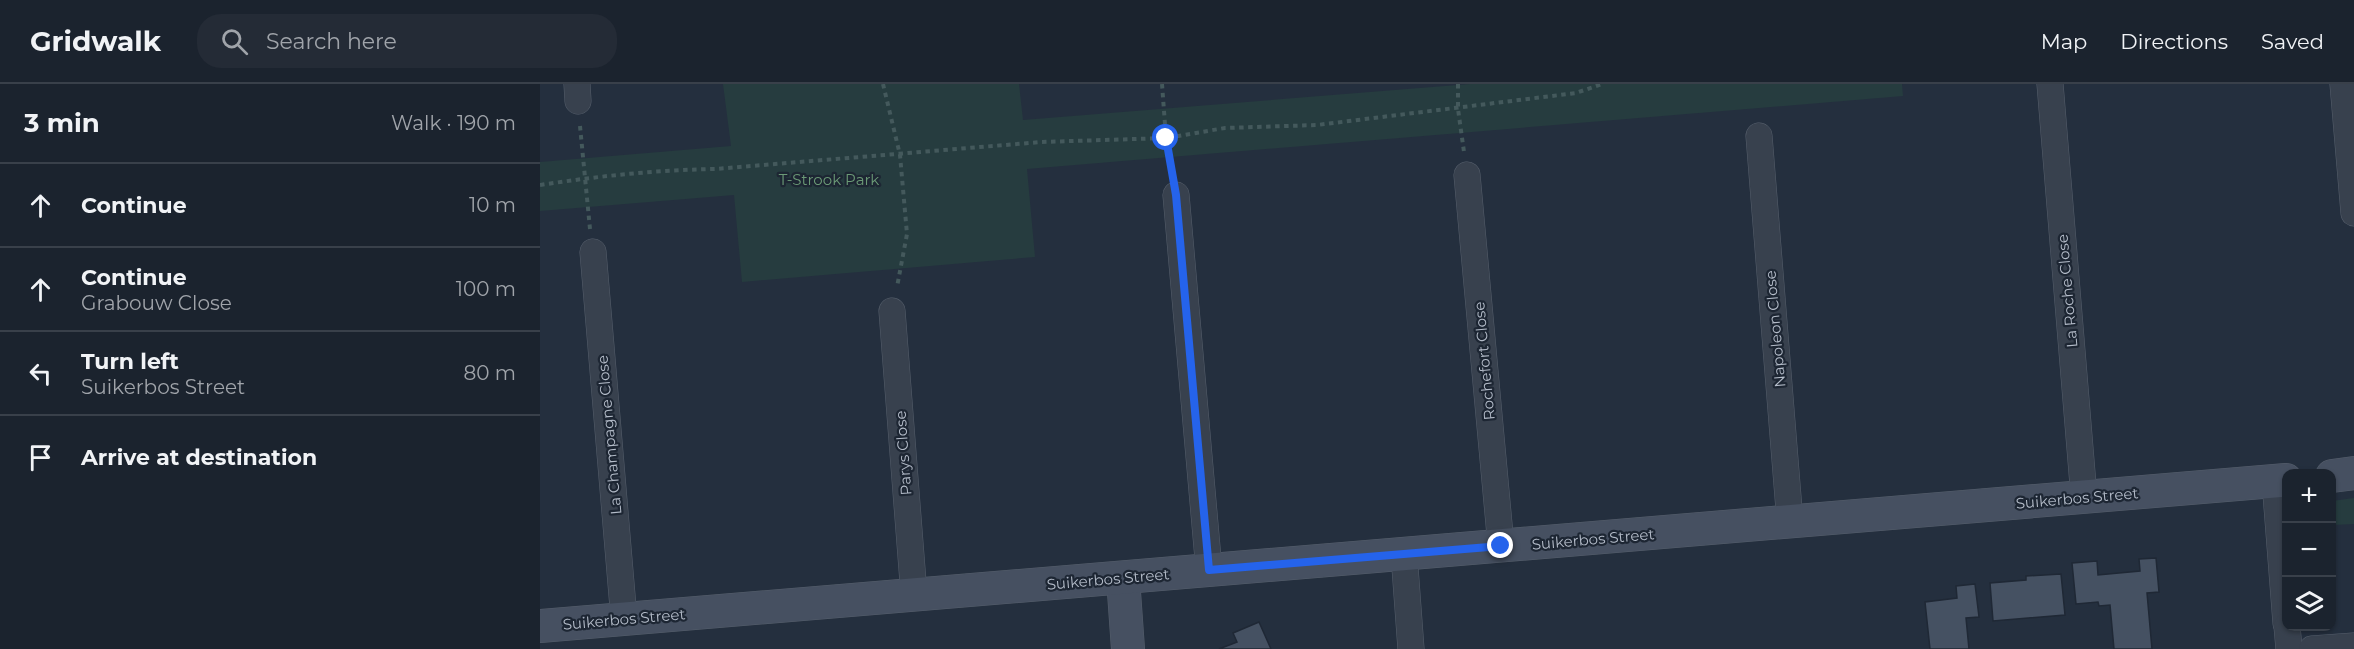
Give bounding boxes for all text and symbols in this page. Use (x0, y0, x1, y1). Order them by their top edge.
search box (197, 14, 617, 68)
text: Gridwalk (30, 24, 161, 58)
icon: search (218, 25, 251, 58)
text: Search here (266, 28, 397, 55)
text: Map (2041, 29, 2087, 54)
text: Directions (2120, 29, 2228, 54)
text: Saved (2261, 29, 2324, 54)
text: 3 min (24, 107, 100, 139)
text: Walk · 190 m (391, 111, 516, 135)
route start (1152, 124, 1178, 150)
park label: T-Strook Park (779, 170, 879, 189)
icon: ahead (24, 189, 57, 222)
text: Continue (81, 192, 187, 219)
text: 10 m (469, 193, 516, 217)
street label: La Roche Close (2053, 233, 2081, 349)
text: Continue (81, 264, 187, 291)
street label: Napoleon Close (1760, 270, 1790, 388)
icon: ahead (24, 273, 57, 306)
text: 100 m (456, 277, 516, 301)
text: Grabouw Close (81, 291, 232, 315)
street label: Rochefort Close (1469, 301, 1499, 421)
text: Turn left (81, 348, 179, 375)
street label: La Champagne Close (593, 354, 625, 516)
icon: left (24, 357, 57, 390)
text: 80 m (464, 361, 516, 385)
text: Suikerbos Street (81, 375, 245, 399)
street label: Parys Close (891, 410, 915, 496)
icon: arrive (24, 441, 57, 474)
text: Arrive at destination (81, 444, 317, 471)
map controls (2282, 469, 2336, 631)
button: + (2282, 469, 2336, 523)
street label: Suikerbos Street (2015, 483, 2139, 513)
button: − (2282, 523, 2336, 577)
street label: Suikerbos Street (1531, 524, 1655, 554)
route end (1487, 532, 1513, 558)
street label: Suikerbos Street (1046, 564, 1170, 594)
button: layers (2282, 577, 2336, 631)
street label: Suikerbos Street (562, 604, 686, 634)

